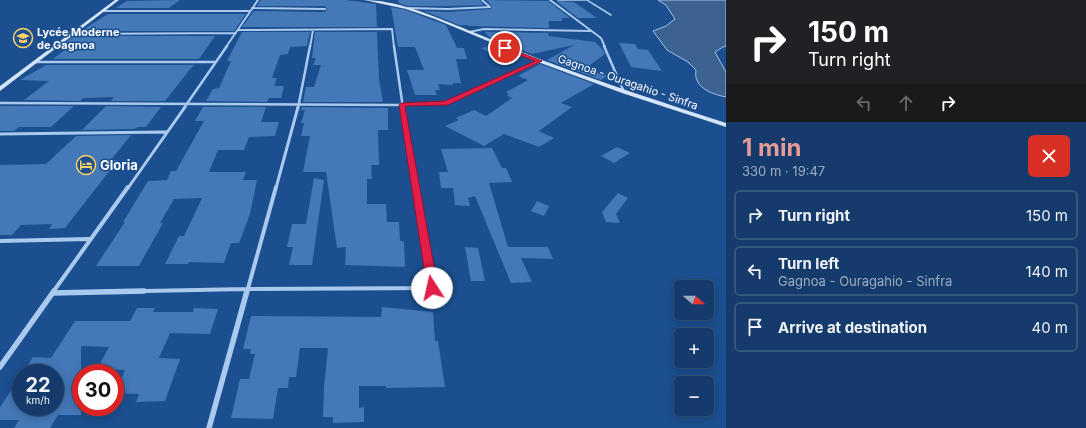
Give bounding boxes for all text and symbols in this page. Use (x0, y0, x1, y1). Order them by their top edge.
text: 150 m (808, 15, 889, 49)
icon: right (742, 16, 794, 68)
place label: Lycée Moderne de Gagnoa (37, 25, 120, 52)
school or university icon: Lycée Moderne de Gagnoa (12, 27, 34, 49)
pin (488, 31, 522, 65)
icon: arrive (494, 37, 516, 59)
text: Turn right (808, 49, 891, 70)
street label: Gagnoa - Ouragahio - Sinfra (556, 51, 700, 113)
icon: left (853, 92, 875, 114)
icon: ahead (895, 92, 917, 114)
icon: right (937, 92, 959, 114)
text: 1 min (742, 133, 801, 162)
button: close (1028, 135, 1070, 177)
hotel icon: Gloria (75, 154, 97, 176)
place label: Gloria (100, 157, 138, 173)
text: 330 m · 19:47 (742, 163, 825, 179)
icon: right (744, 204, 766, 226)
text: Turn right (778, 206, 850, 225)
text: 150 m (1026, 206, 1068, 225)
text: Turn left (778, 254, 839, 273)
icon: left (744, 260, 766, 282)
text: 140 m (1025, 262, 1068, 281)
position arrow (411, 267, 453, 309)
text: Gagnoa - Ouragahio - Sinfra (778, 273, 952, 289)
north arrow (674, 280, 714, 320)
map controls (674, 280, 714, 416)
icon: arrive (744, 316, 766, 338)
text: Arrive at destination (778, 318, 927, 337)
text: 40 m (1031, 318, 1068, 337)
button: + (674, 328, 714, 368)
speed limit sign: 30 (72, 364, 124, 416)
text: 22 (25, 373, 51, 397)
button: − (674, 376, 714, 416)
text: km/h (26, 394, 50, 406)

